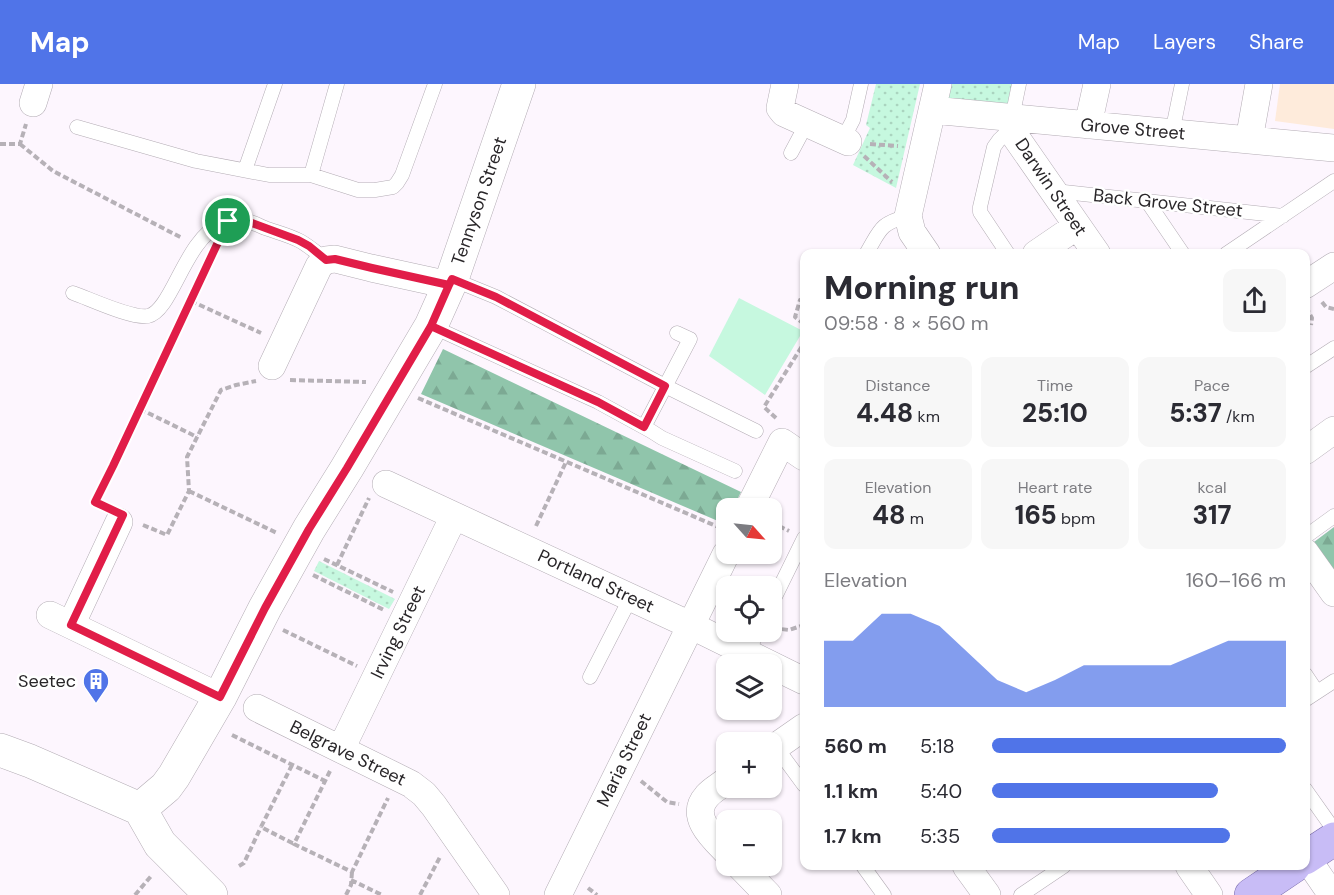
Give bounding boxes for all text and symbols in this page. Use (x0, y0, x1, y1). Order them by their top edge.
text: Map (30, 24, 90, 61)
text: Map (1078, 28, 1120, 56)
text: Layers (1153, 28, 1216, 56)
text: Share (1249, 28, 1304, 56)
street label: Grove Street (1080, 112, 1186, 146)
street label: Darwin Street (1009, 133, 1093, 241)
street label: Tennyson Street (446, 134, 512, 268)
street label: Back Grove Street (1092, 183, 1244, 223)
pin (202, 195, 253, 246)
icon: arrive (211, 204, 244, 237)
text: Morning run (824, 266, 1019, 309)
button: share (1223, 269, 1286, 332)
text: 09:58 · 8 × 560 m (824, 310, 989, 336)
text: Distance (866, 375, 930, 396)
text: Time (1037, 375, 1073, 396)
text: Pace (1194, 375, 1230, 396)
text: 4.48 (856, 396, 913, 430)
text: 25:10 (1022, 396, 1088, 430)
text: 5:37 (1169, 396, 1222, 430)
text: km (913, 406, 940, 427)
text: /km (1222, 406, 1255, 427)
text: Elevation (865, 477, 931, 498)
text: Heart rate (1018, 477, 1092, 498)
text: kcal (1198, 477, 1226, 498)
north arrow (716, 498, 782, 564)
map controls (716, 498, 782, 876)
text: 48 (872, 498, 906, 532)
text: 165 (1015, 498, 1057, 532)
text: 317 (1192, 498, 1232, 532)
text: m (906, 508, 924, 529)
text: bpm (1057, 508, 1095, 529)
street label: Portland Street (534, 544, 658, 618)
text: Elevation (824, 567, 907, 593)
text: 160–166 m (1186, 567, 1286, 593)
button: locate (716, 576, 782, 642)
street label: Irving Street (365, 581, 431, 683)
button: layers (716, 654, 782, 720)
building icon: Seetec (81, 666, 111, 704)
place label: Seetec (18, 669, 76, 693)
street label: Maria Street (591, 709, 657, 811)
street label: Belgrave Street (286, 715, 410, 791)
button: + (716, 732, 782, 798)
text: 560 m (824, 733, 887, 759)
text: 5:18 (920, 733, 955, 759)
text: 1.1 km (824, 778, 878, 804)
text: 5:40 (920, 778, 962, 804)
button: − (716, 810, 782, 876)
text: 1.7 km (824, 823, 882, 849)
text: 5:35 (920, 823, 960, 849)

